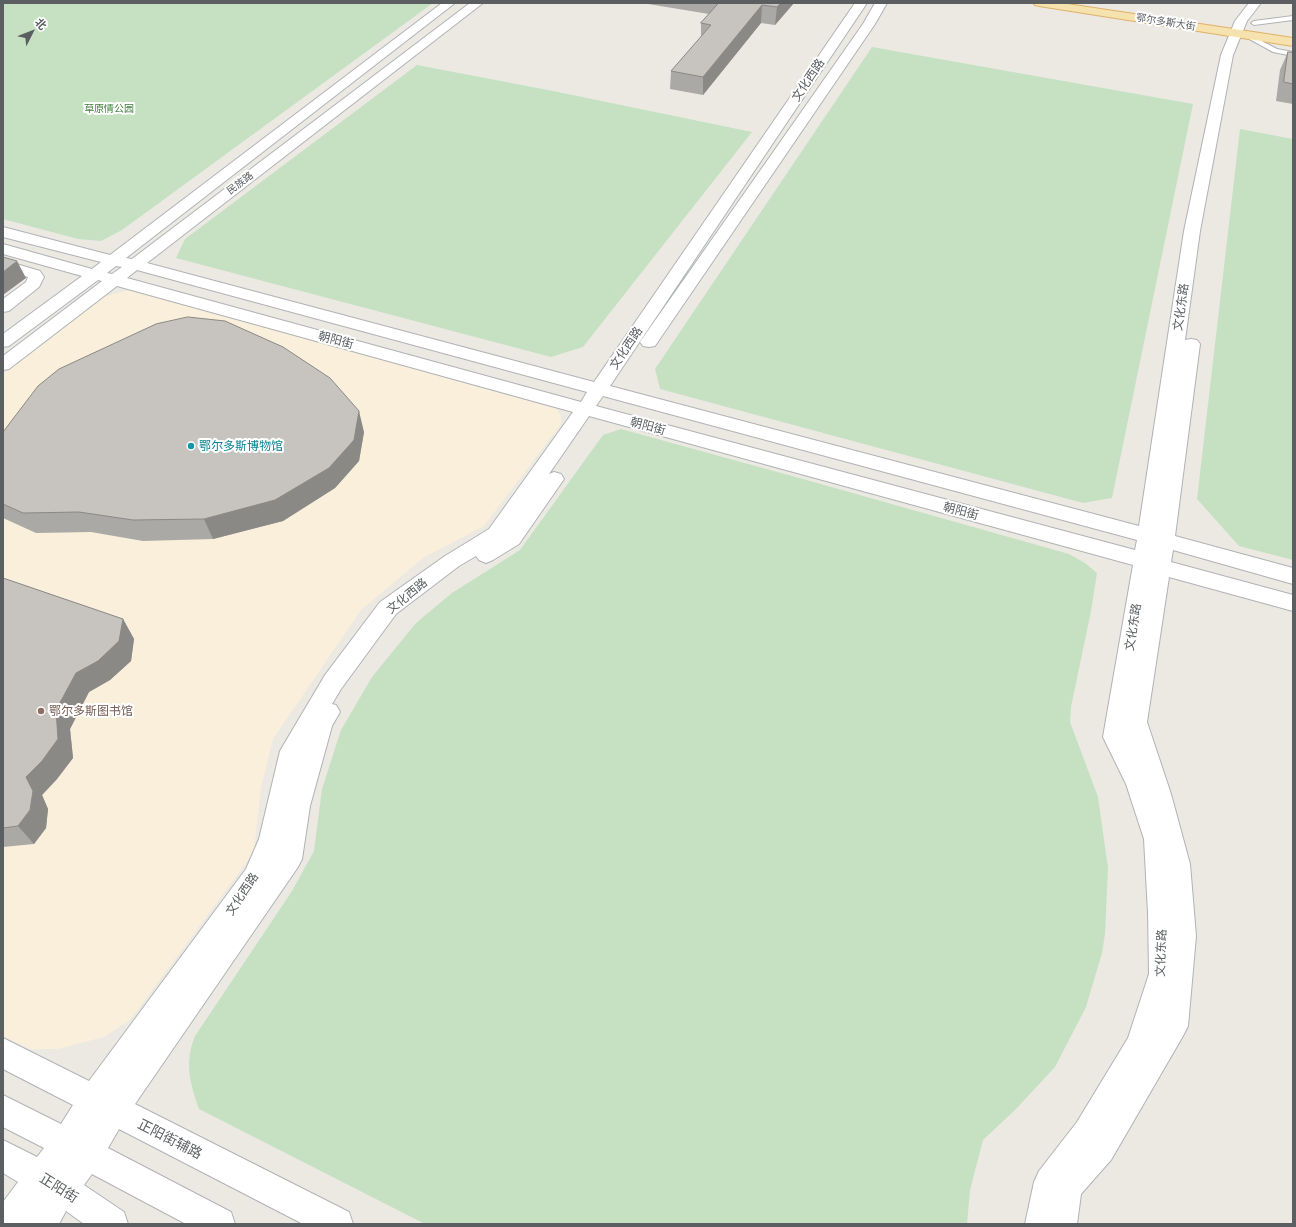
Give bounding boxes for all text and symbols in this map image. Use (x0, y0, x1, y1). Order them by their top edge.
street label: 鄂尔多斯大街 (1135, 11, 1197, 33)
north arrow (12, 12, 52, 52)
text: 北 (33, 15, 50, 32)
street label: 文化西路 (789, 56, 827, 104)
park label: 草原情公园 (84, 103, 134, 115)
street label: 民族路 (224, 169, 256, 197)
street label: 文化东路 (1171, 282, 1191, 332)
street label: 文化西路 (607, 324, 645, 372)
street label: 朝阳街 (317, 328, 355, 352)
street label: 朝阳街 (629, 414, 667, 438)
place label: 鄂尔多斯博物馆 (199, 439, 283, 453)
marker: 鄂尔多斯博物馆 (186, 441, 196, 451)
street label: 朝阳街 (942, 499, 980, 523)
street label: 文化西路 (384, 575, 430, 617)
street label: 文化东路 (1122, 602, 1144, 652)
place label: 鄂尔多斯图书馆 (49, 704, 133, 718)
marker: 鄂尔多斯图书馆 (36, 706, 46, 716)
street label: 文化西路 (223, 870, 261, 918)
street label: 文化东路 (1153, 929, 1169, 977)
street label: 正阳街辅路 (135, 1116, 205, 1162)
street label: 正阳街 (37, 1170, 81, 1206)

